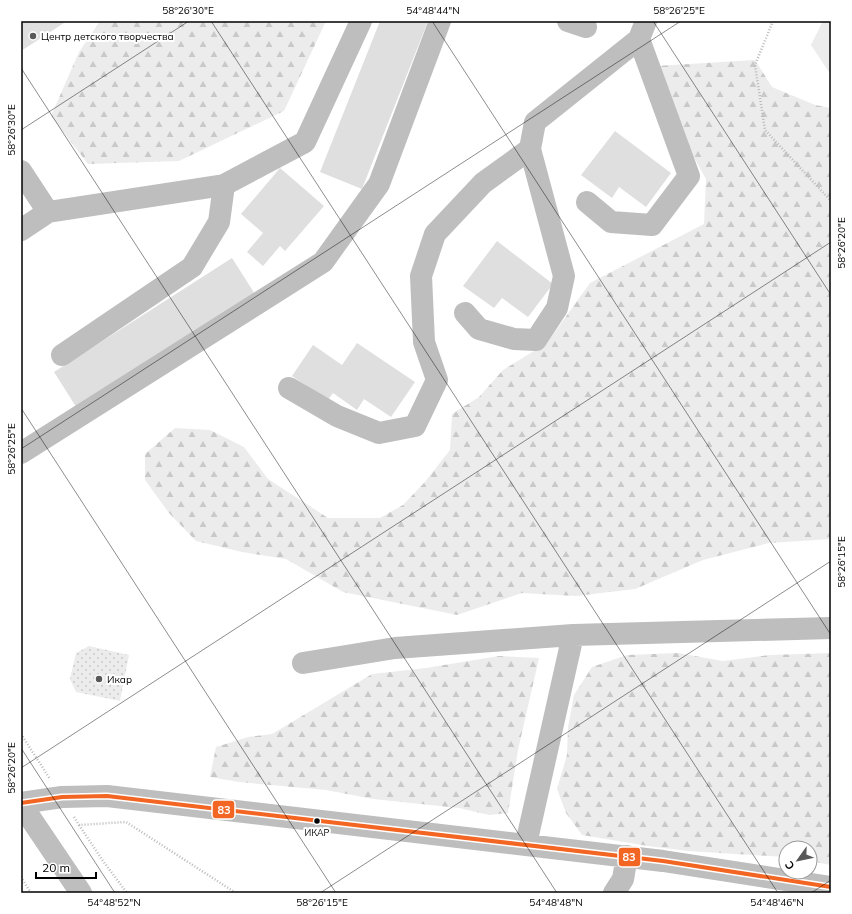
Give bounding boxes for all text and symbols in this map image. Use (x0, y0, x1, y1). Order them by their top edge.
text: 58°26'30"E (162, 4, 214, 17)
text: 54°48'44"N (406, 4, 460, 17)
text: 58°26'25"E (653, 4, 705, 17)
place label: Центр детского творчества (41, 30, 174, 43)
marker: Центр детского творчества (28, 31, 38, 41)
text: 58°26'30"E (5, 104, 18, 156)
text: 58°26'20"E (835, 217, 848, 269)
text: 58°26'25"E (5, 423, 18, 475)
text: 58°26'15"E (835, 536, 848, 588)
place label: Икар (107, 673, 132, 686)
marker: Икар (94, 674, 104, 684)
text: 58°26'20"E (5, 742, 18, 794)
line badge: 83 (212, 800, 235, 819)
text: 83 (217, 803, 231, 817)
marker: ИКАР (312, 816, 322, 826)
place label: ИКАР (305, 827, 330, 838)
north arrow (778, 840, 818, 880)
line badge: 83 (618, 847, 641, 867)
text: 83 (622, 850, 636, 864)
scale bar (36, 854, 96, 880)
text: С (781, 858, 798, 872)
text: 20 m (42, 860, 70, 875)
text: 54°48'52"N (87, 896, 141, 909)
text: 58°26'15"E (296, 896, 348, 909)
text: 54°48'48"N (529, 896, 583, 909)
text: 54°48'46"N (750, 896, 804, 909)

